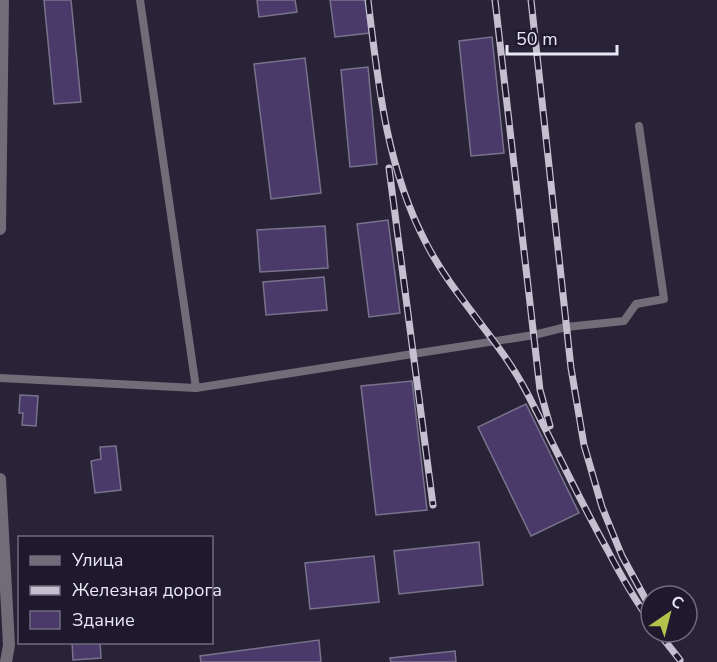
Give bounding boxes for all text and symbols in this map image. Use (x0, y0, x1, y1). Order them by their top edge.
scale bar (507, 18, 616, 56)
text: 50 m (516, 27, 558, 51)
legend (18, 536, 213, 644)
text: Улица (71, 548, 123, 572)
text: Железная дорога (72, 578, 222, 602)
north arrow (639, 584, 699, 644)
text: С (666, 590, 688, 615)
text: Здание (72, 608, 135, 632)

